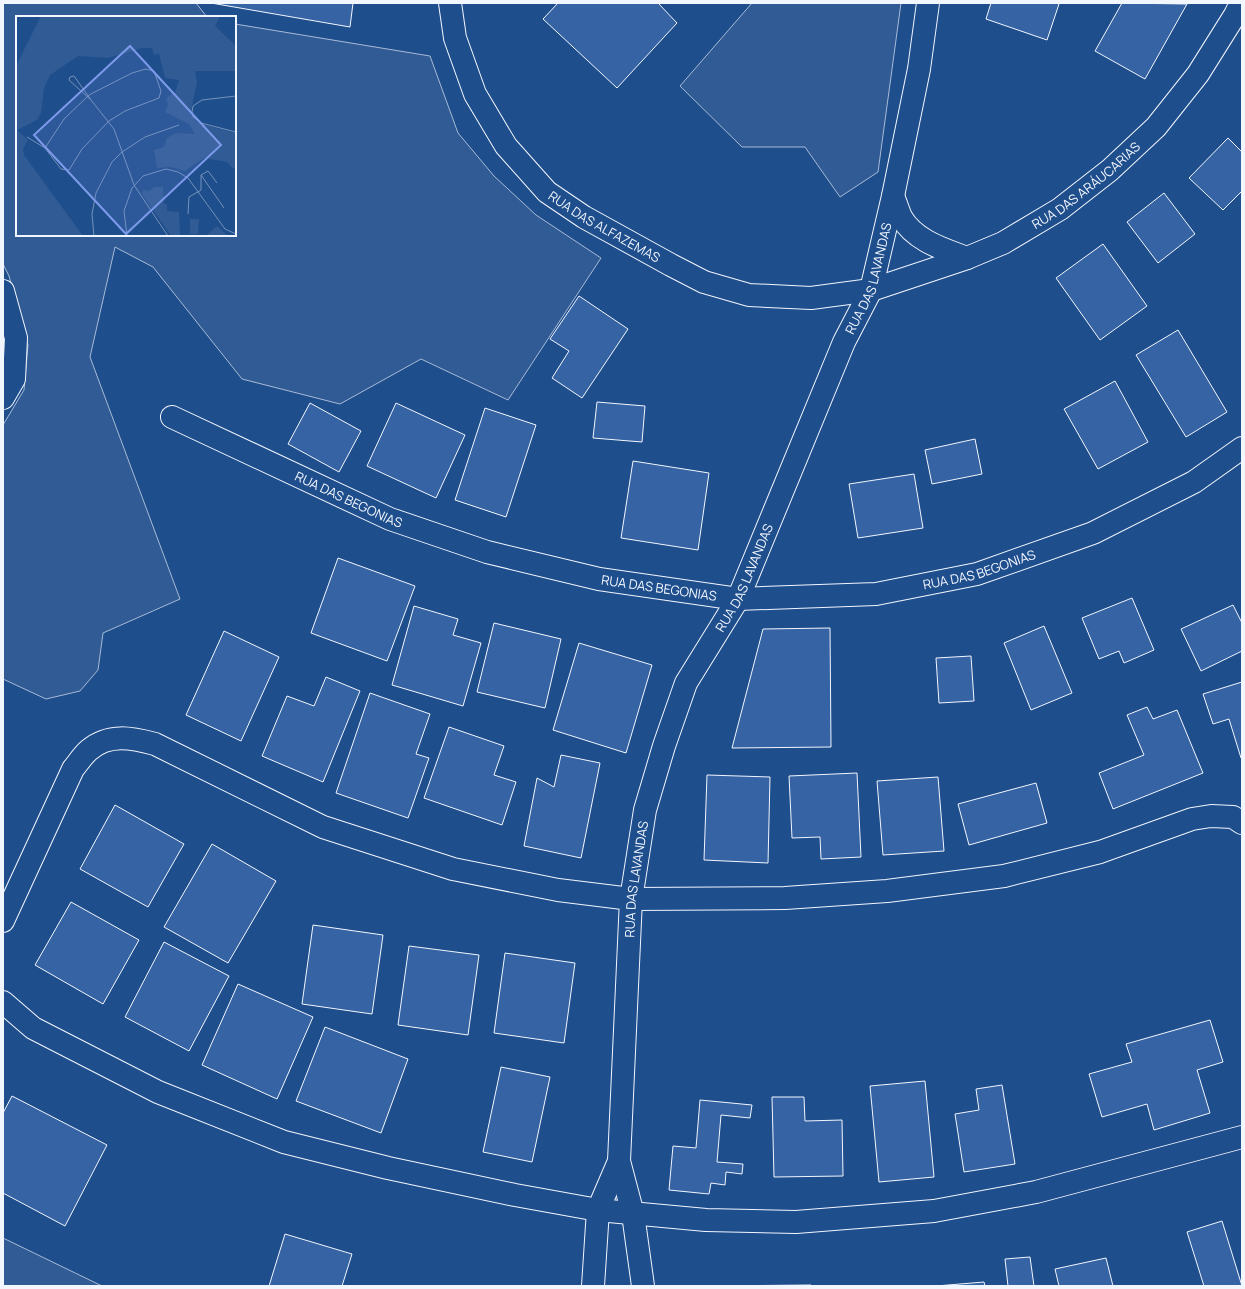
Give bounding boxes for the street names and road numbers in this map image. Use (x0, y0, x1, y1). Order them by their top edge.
street label: RUA DAS ARÁUCARIAS (1028, 137, 1144, 233)
street label: RUA DAS ALFAZEMAS (545, 187, 663, 266)
street label: RUA DAS LAVANDAS (841, 221, 895, 337)
street label: RUA DAS BEGONIAS (292, 467, 405, 532)
street label: RUA DAS LAVANDAS (711, 521, 777, 635)
street label: RUA DAS BEGONIAS (921, 545, 1038, 594)
street label: RUA DAS BEGONIAS (600, 570, 718, 605)
street label: RUA DAS LAVANDAS (620, 820, 652, 938)

